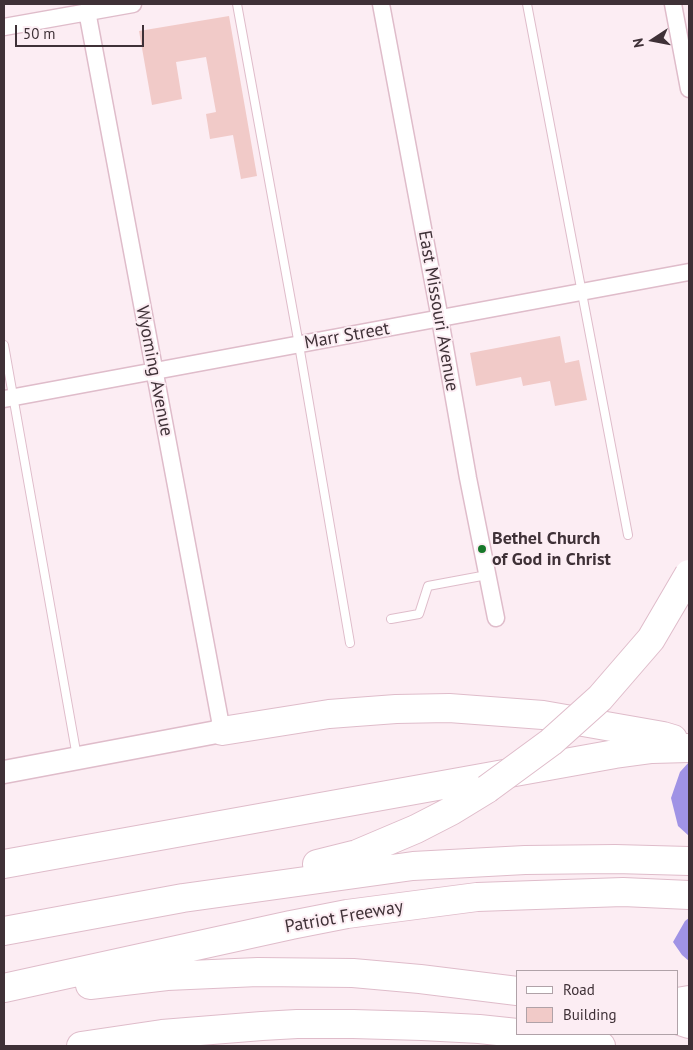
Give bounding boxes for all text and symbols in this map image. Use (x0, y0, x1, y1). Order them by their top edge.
scale bar (18, 15, 146, 47)
north arrow (628, 15, 678, 65)
text: 50 m (23, 24, 56, 43)
text: N (629, 37, 648, 49)
street label: East Missouri Avenue (413, 229, 463, 393)
street label: Wyoming Avenue (131, 304, 177, 438)
street label: Marr Street (303, 318, 391, 354)
place label: Bethel Church of God in Christ (492, 528, 611, 570)
marker: Bethel Church of God in Christ (476, 543, 488, 555)
street label: Patriot Freeway (283, 896, 405, 938)
legend (516, 970, 678, 1035)
text: Road (563, 980, 595, 999)
text: Building (563, 1005, 617, 1024)

